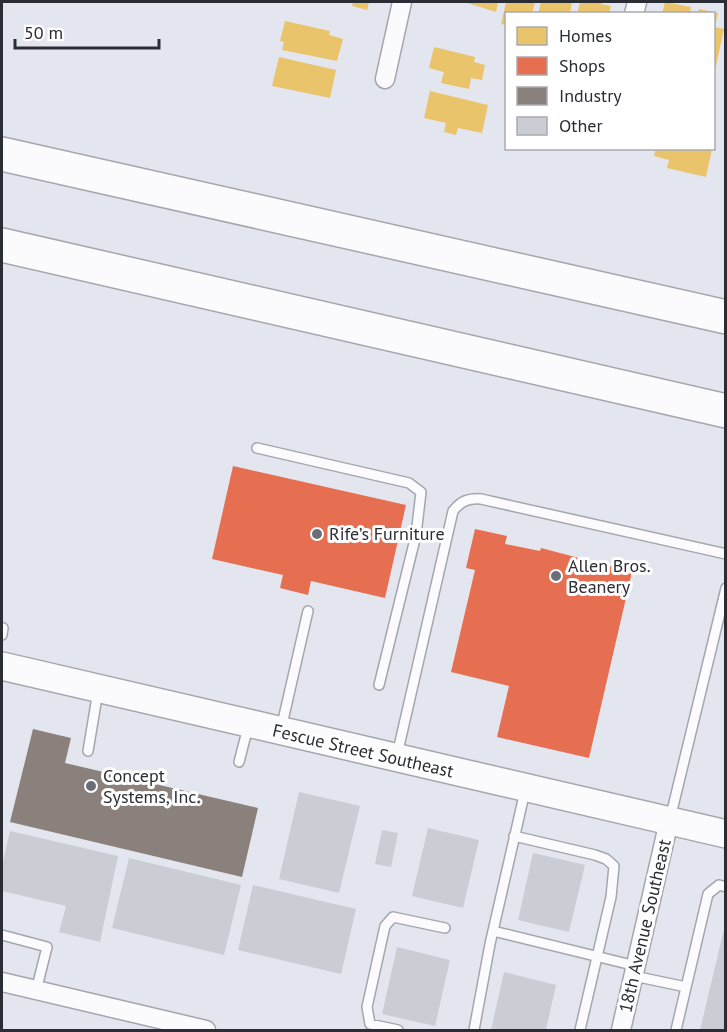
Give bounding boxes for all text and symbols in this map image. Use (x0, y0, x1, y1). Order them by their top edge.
scale bar (15, 12, 159, 50)
legend (505, 12, 715, 150)
text: 50 m (24, 21, 63, 44)
text: Homes (559, 24, 612, 47)
text: Shops (559, 54, 605, 77)
text: Industry (559, 84, 622, 107)
text: Other (559, 114, 603, 137)
place label: Rife’s Furniture (329, 522, 445, 545)
marker: Rife’s Furniture (310, 527, 324, 541)
place label: Allen Bros. Beanery (568, 554, 651, 598)
marker: Allen Bros. Beanery (549, 569, 563, 583)
street label: Fescue Street Southeast (270, 718, 456, 783)
place label: Concept Systems, Inc. (103, 764, 200, 808)
marker: Concept Systems, Inc. (84, 779, 98, 793)
street label: 18th Avenue Southeast (613, 837, 676, 1015)

